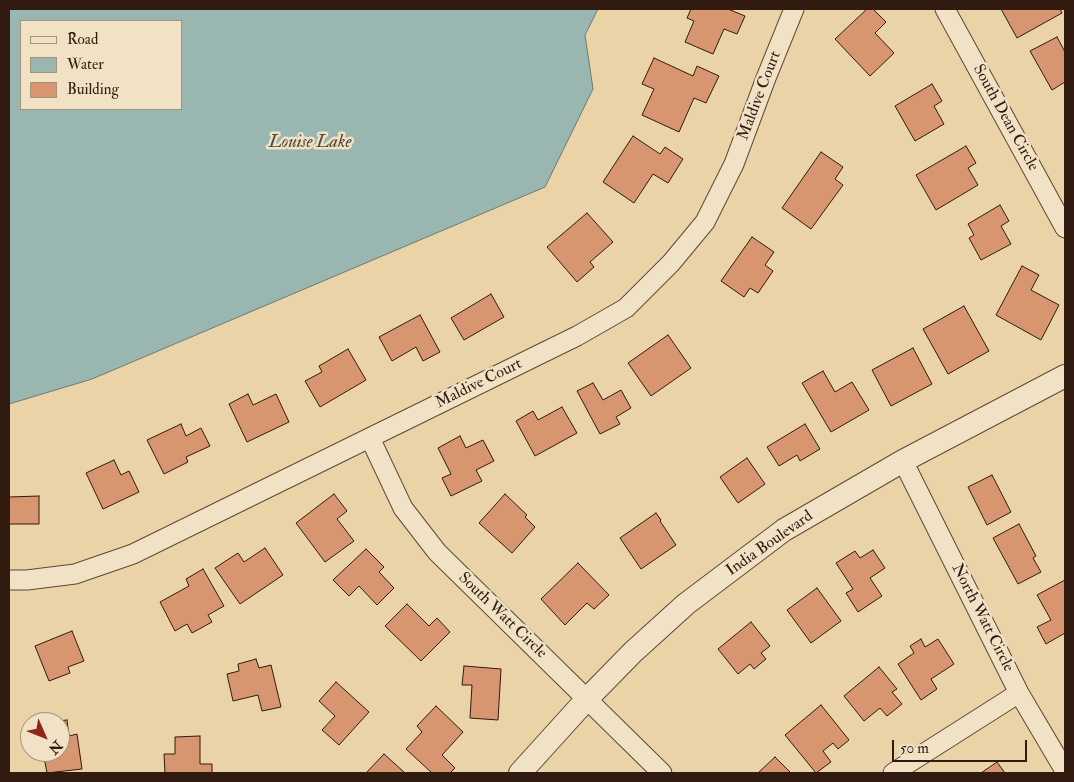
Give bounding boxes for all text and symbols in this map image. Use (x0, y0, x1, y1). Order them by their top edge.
legend (20, 20, 182, 110)
text: Road (67, 30, 98, 49)
street label: Maldive Court (734, 49, 786, 143)
text: Water (67, 55, 104, 74)
street label: South Dean Circle (968, 61, 1042, 175)
text: Building (67, 80, 119, 99)
water label: Louise Lake (269, 132, 351, 154)
street label: Maldive Court (433, 355, 525, 413)
street label: India Boulevard (723, 507, 817, 581)
street label: North Watt Circle (947, 561, 1017, 675)
street label: South Watt Circle (454, 569, 550, 663)
north arrow (20, 712, 70, 762)
scale bar (894, 730, 1029, 762)
text: N (45, 737, 66, 757)
text: 50 m (900, 739, 929, 758)

